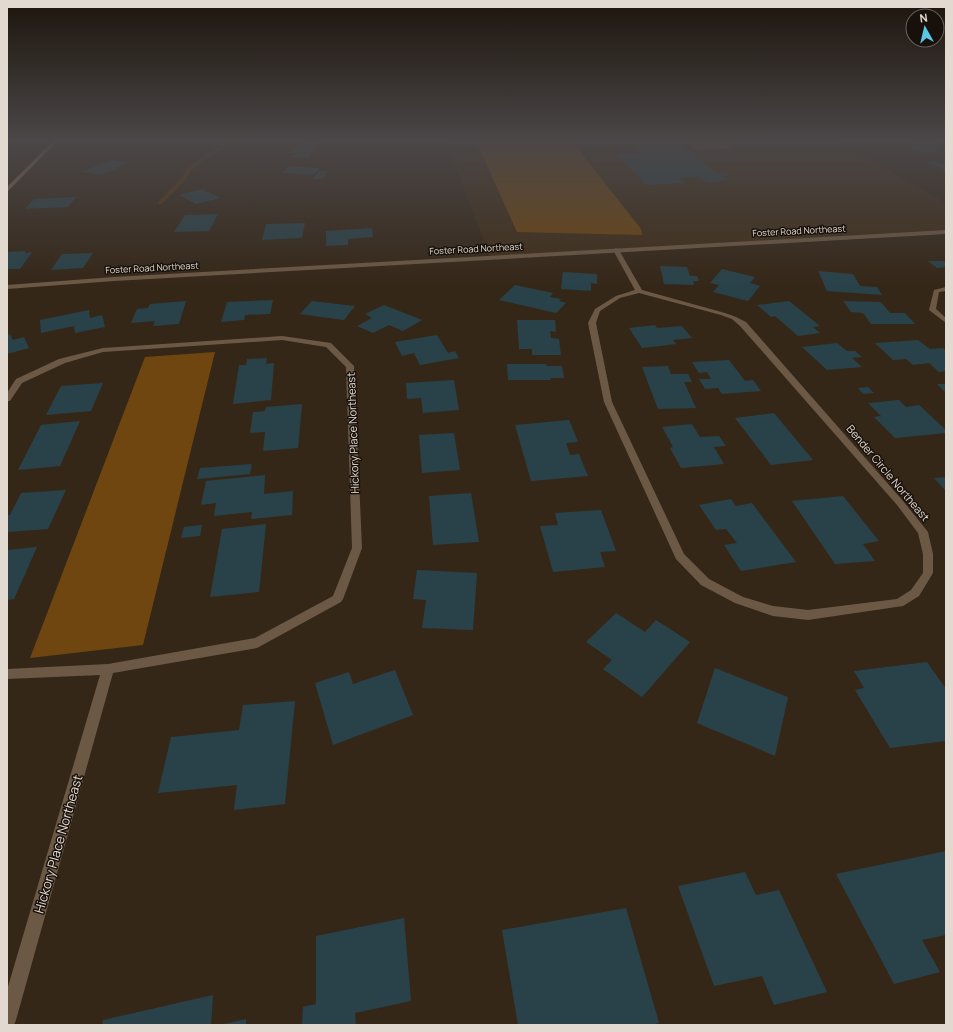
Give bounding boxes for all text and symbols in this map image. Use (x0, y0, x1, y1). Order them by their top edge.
north arrow (905, 8, 945, 48)
text: N (919, 10, 929, 26)
street label: Foster Road Northeast (752, 222, 846, 239)
street label: Foster Road Northeast (429, 240, 523, 257)
street label: Foster Road Northeast (105, 259, 199, 276)
street label: Hickory Place Northeast (343, 372, 362, 494)
street label: Bender Circle Northeast (844, 421, 933, 524)
street label: Hickory Place Northeast (30, 773, 86, 915)

